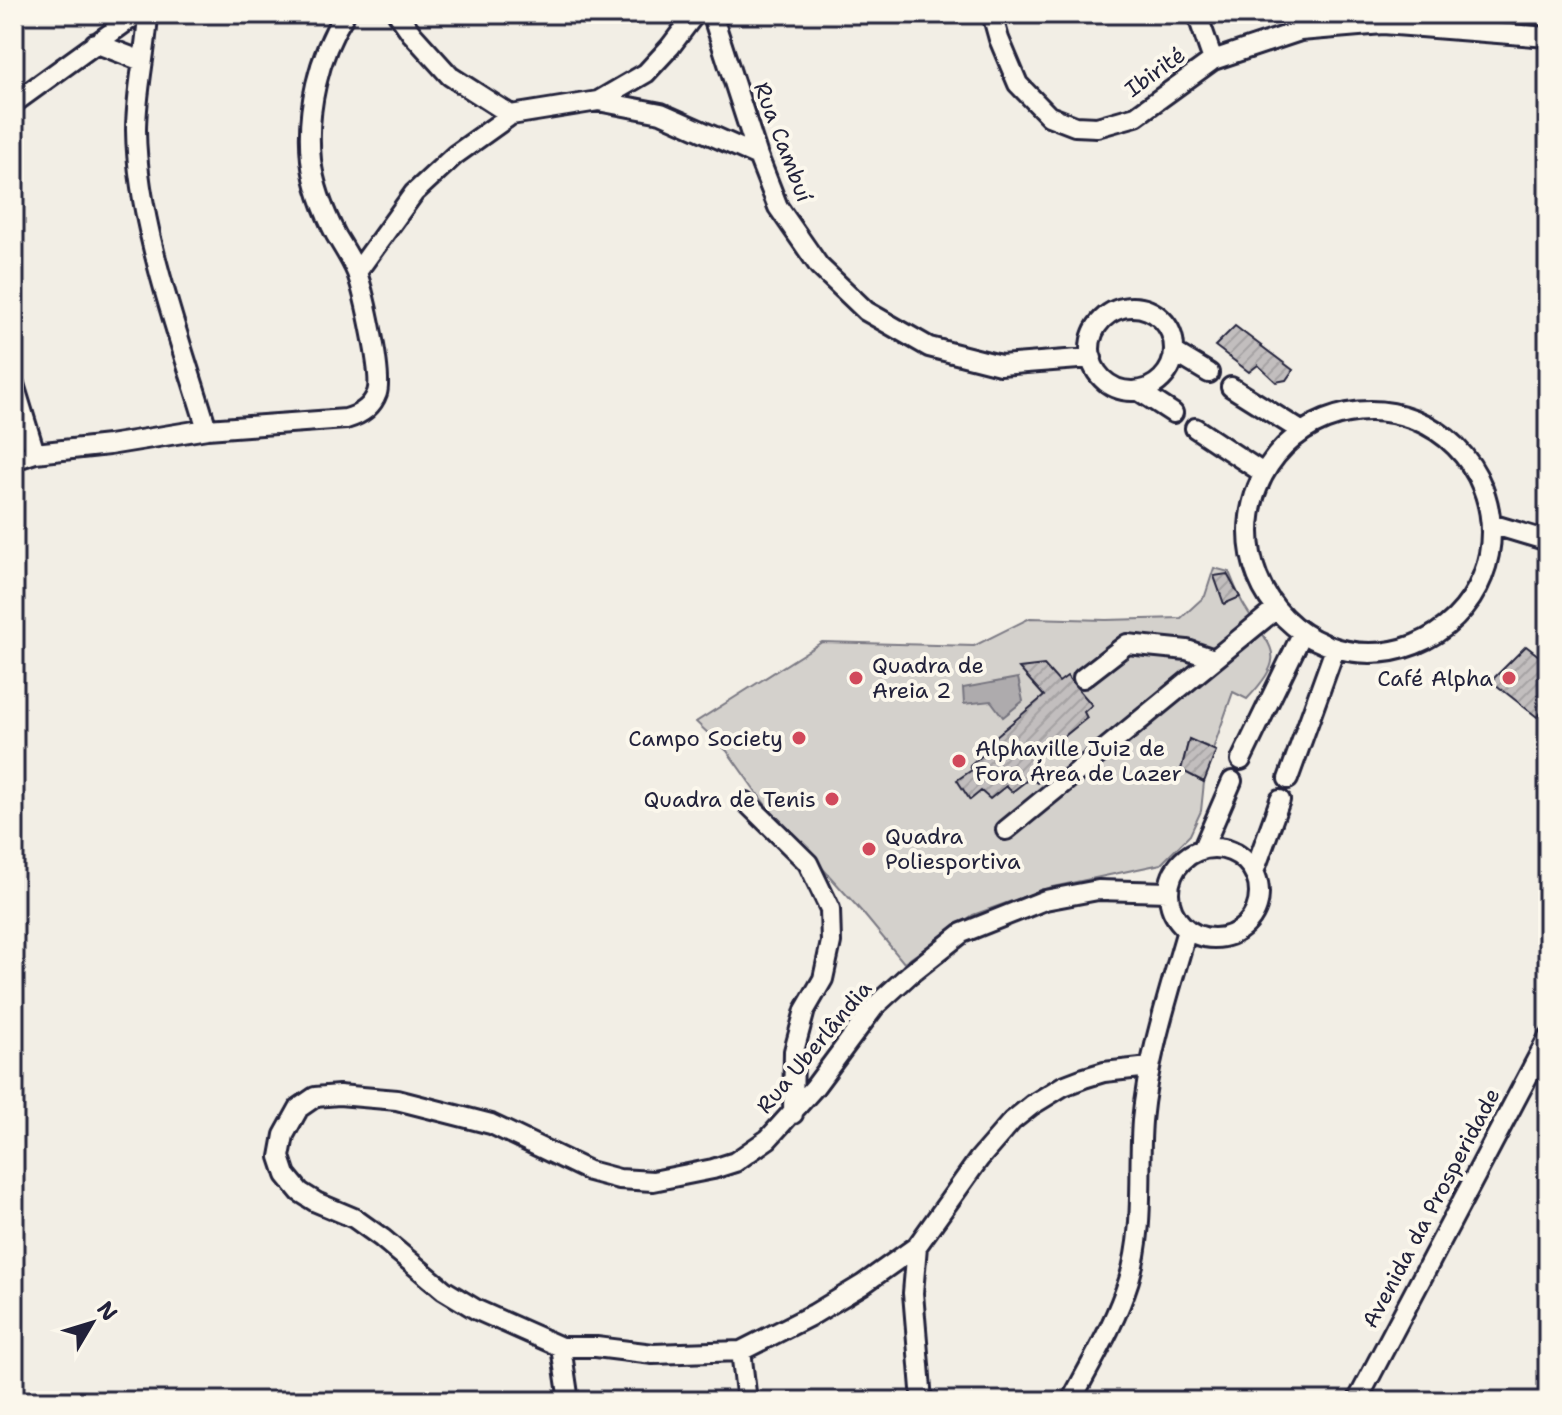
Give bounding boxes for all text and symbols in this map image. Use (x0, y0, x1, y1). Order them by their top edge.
street label: Ibirité (1119, 40, 1191, 104)
street label: Rua Cambuí (747, 78, 819, 206)
place label: Quadra de Areia 2 (872, 651, 984, 705)
place label: Café Alpha (1377, 664, 1493, 693)
marker: Quadra de Areia 2 (847, 669, 865, 687)
marker: Café Alpha (1500, 669, 1518, 687)
place label: Campo Society (628, 724, 783, 753)
marker: Campo Society (790, 729, 808, 747)
place label: Alphaville Juiz de Fora Área de Lazer (975, 734, 1182, 788)
marker: Alphaville Juiz de Fora Área de Lazer (950, 752, 968, 770)
place label: Quadra de Tenis (644, 785, 816, 814)
marker: Quadra de Tenis (823, 790, 841, 808)
place label: Quadra Poliesportiva (885, 822, 1021, 876)
marker: Quadra Poliesportiva (860, 840, 878, 858)
street label: Rua Uberlândia (750, 974, 878, 1119)
street label: Avenida da Prosperidade (1355, 1083, 1507, 1333)
north arrow (52, 1283, 132, 1363)
text: N (91, 1295, 124, 1327)

